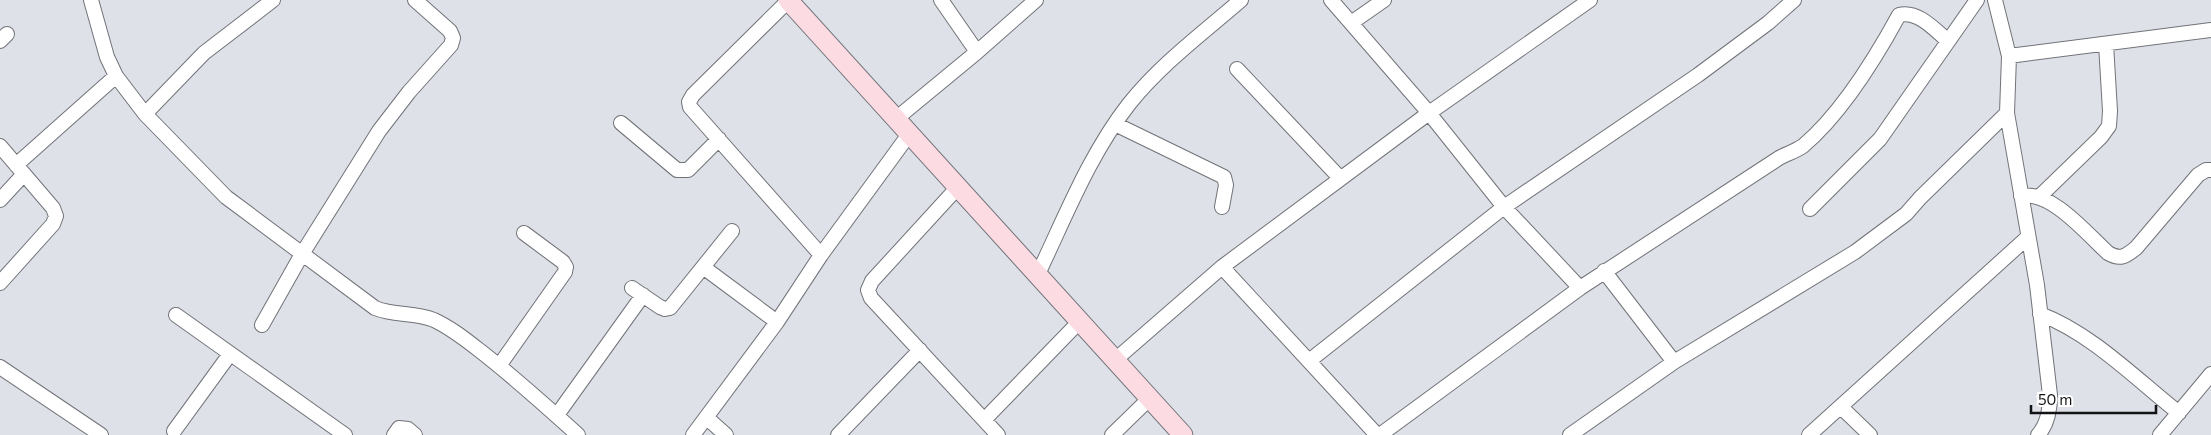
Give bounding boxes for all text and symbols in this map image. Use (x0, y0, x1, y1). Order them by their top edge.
scale bar (2031, 382, 2156, 414)
text: 50 m (2038, 390, 2072, 408)

